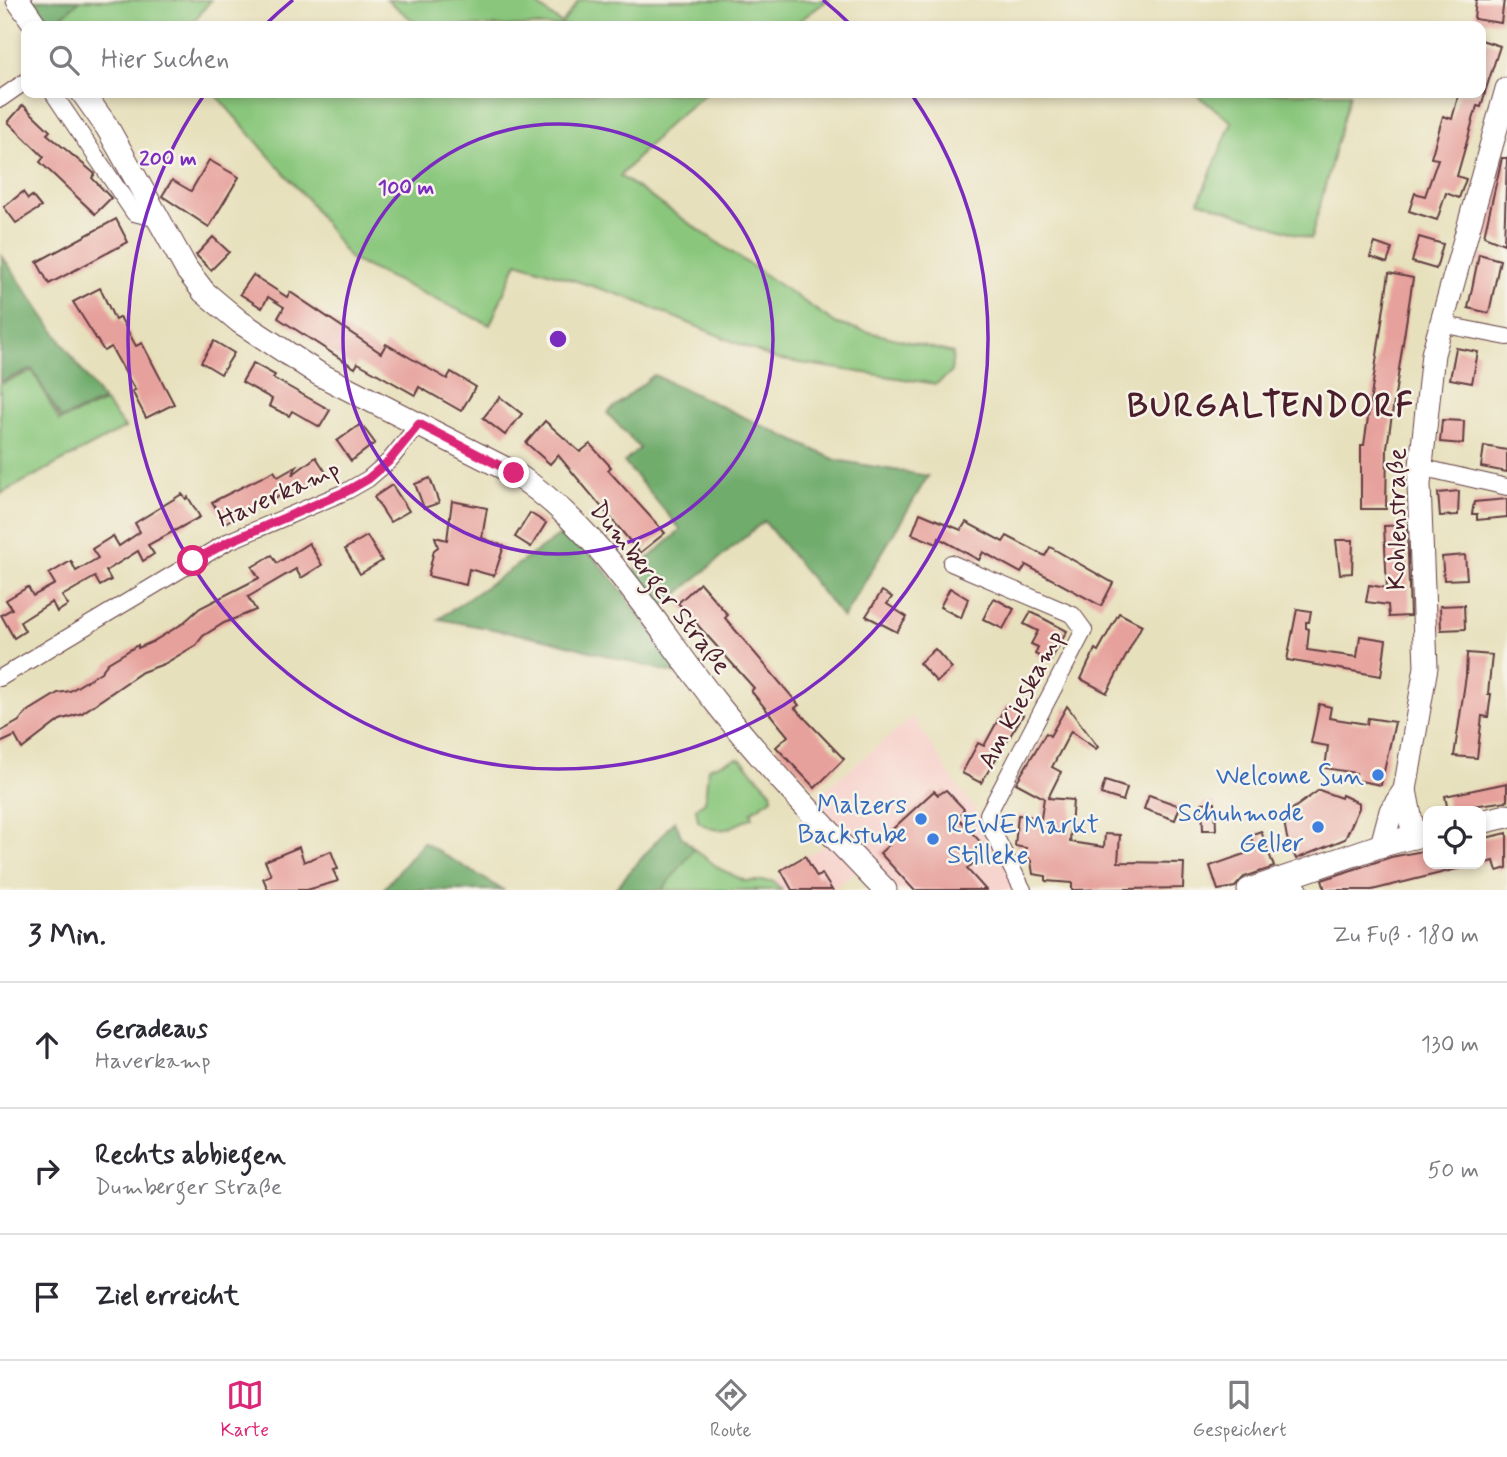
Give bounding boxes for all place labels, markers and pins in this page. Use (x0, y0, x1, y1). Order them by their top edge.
centre of rings (546, 327, 570, 351)
place label: Welcome Sun (1216, 760, 1364, 794)
marker: Welcome Sun (1370, 767, 1386, 783)
place label: Malzers Backstube (798, 789, 907, 853)
place label: Schuhmode Geller (1178, 797, 1304, 861)
place label: REWE Markt Stilleke (947, 809, 1099, 873)
marker: Malzers Backstube (913, 811, 929, 827)
marker: Schuhmode Geller (1310, 819, 1326, 835)
marker: REWE Markt Stilleke (925, 831, 941, 847)

